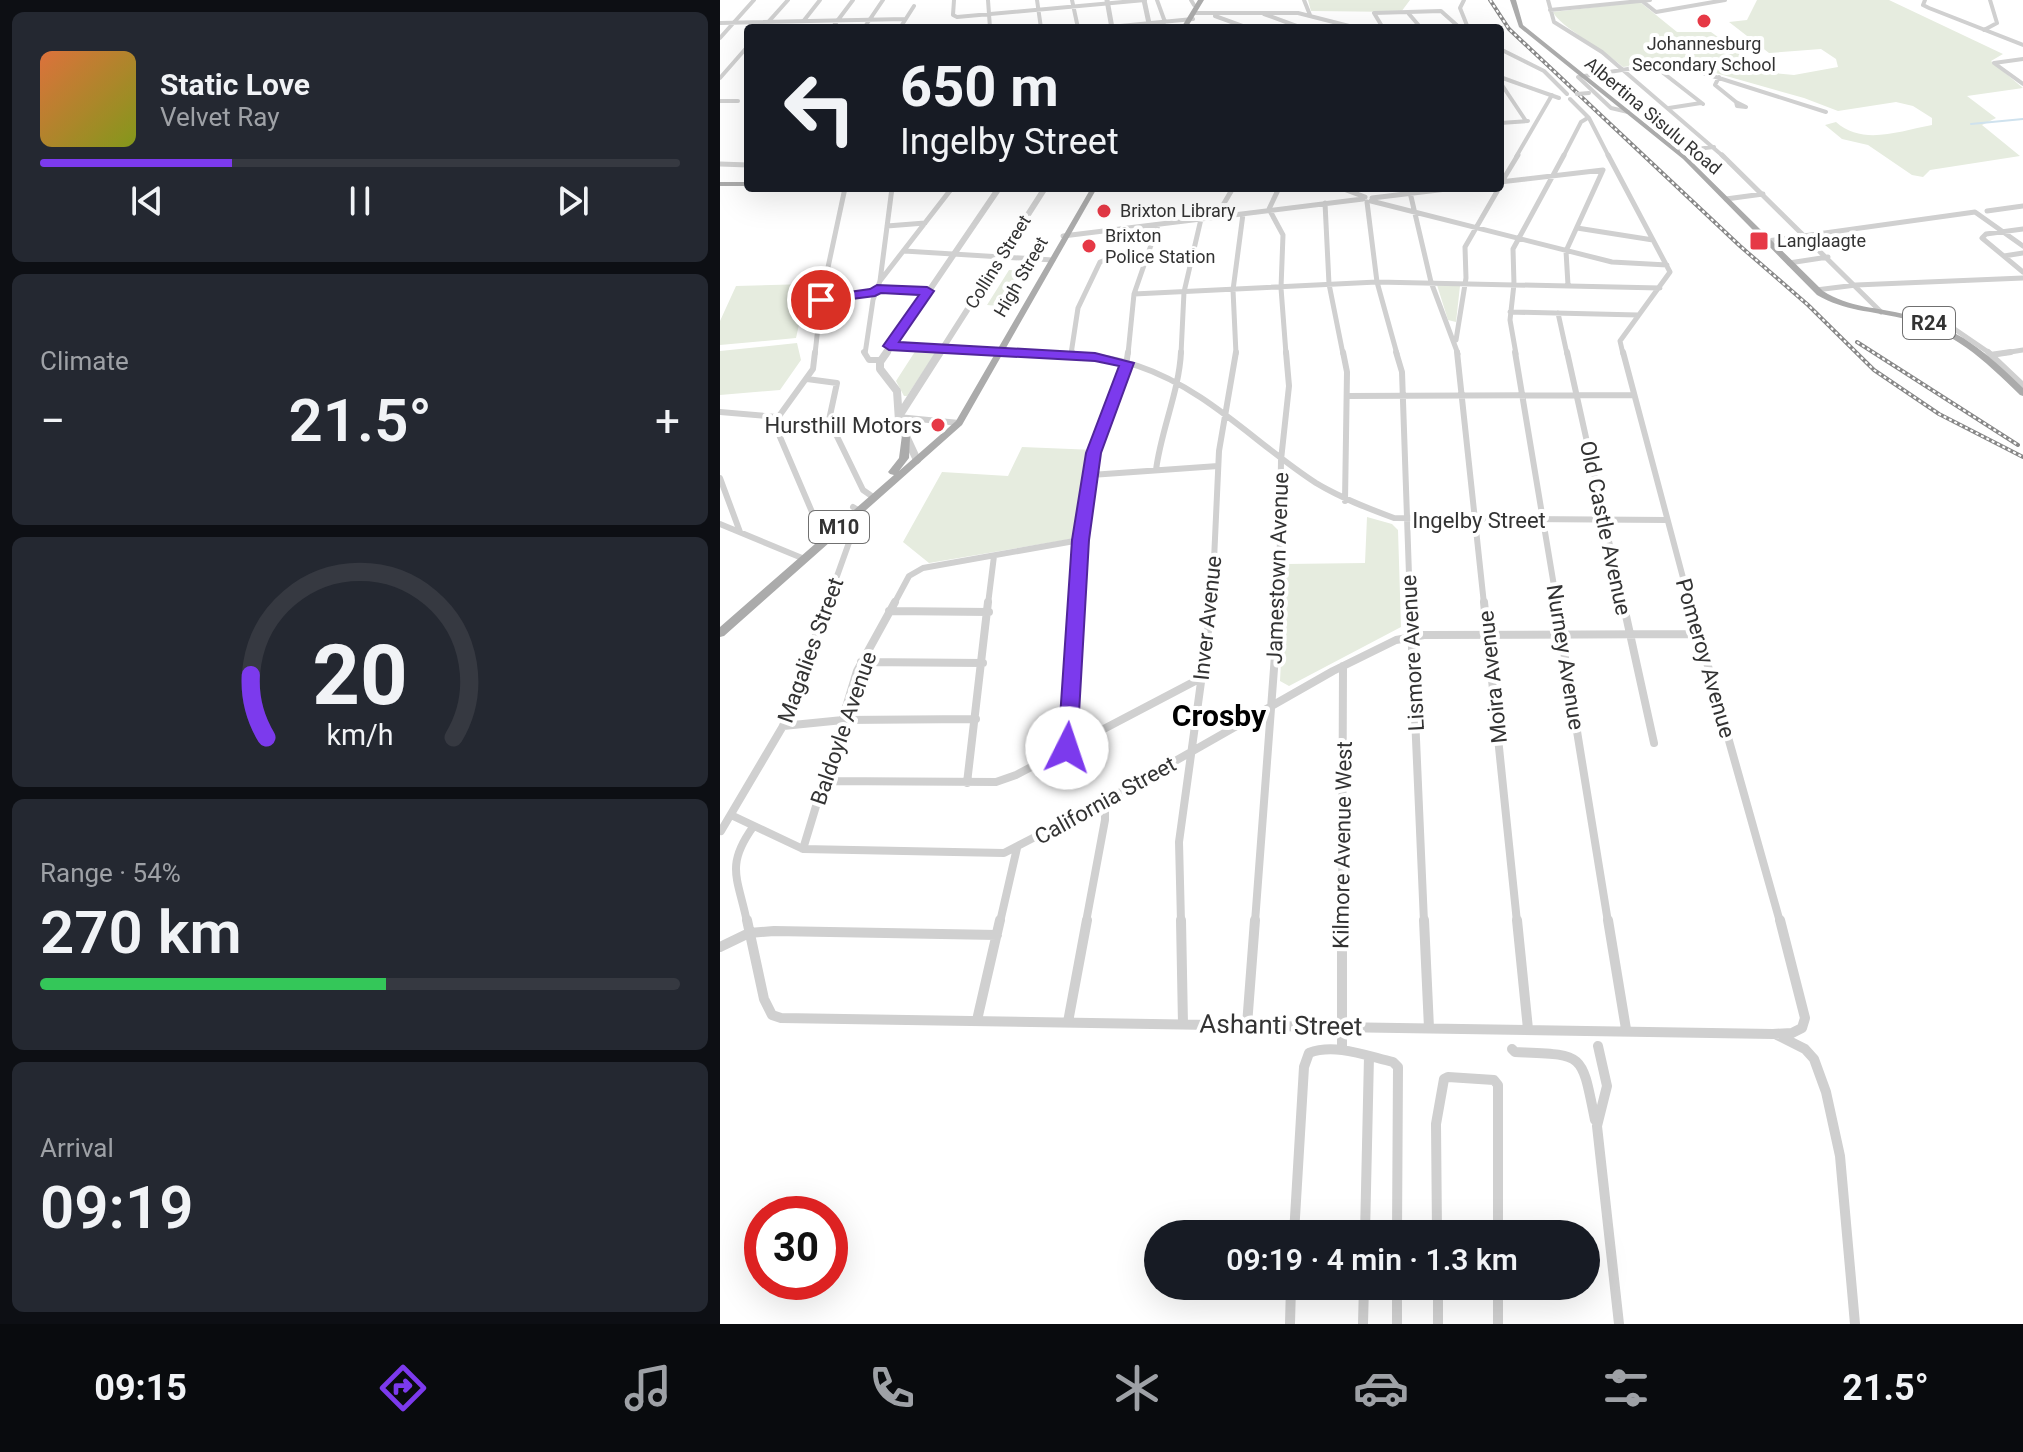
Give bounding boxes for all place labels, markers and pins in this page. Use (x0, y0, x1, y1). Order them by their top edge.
marker: Johannesburg Secondary School (1695, 12, 1713, 30)
place label: Johannesburg Secondary School (1632, 33, 1776, 75)
place label: Brixton Library (1120, 200, 1236, 221)
marker: Brixton Library (1095, 202, 1113, 220)
place label: Brixton Police Station (1105, 225, 1216, 267)
marker: Langlaagte (1748, 230, 1770, 252)
place label: Langlaagte (1777, 230, 1866, 251)
marker: Brixton Police Station (1080, 237, 1098, 255)
pin (787, 266, 855, 334)
place label: Hursthill Motors (764, 413, 922, 438)
marker: Hursthill Motors (929, 416, 947, 434)

